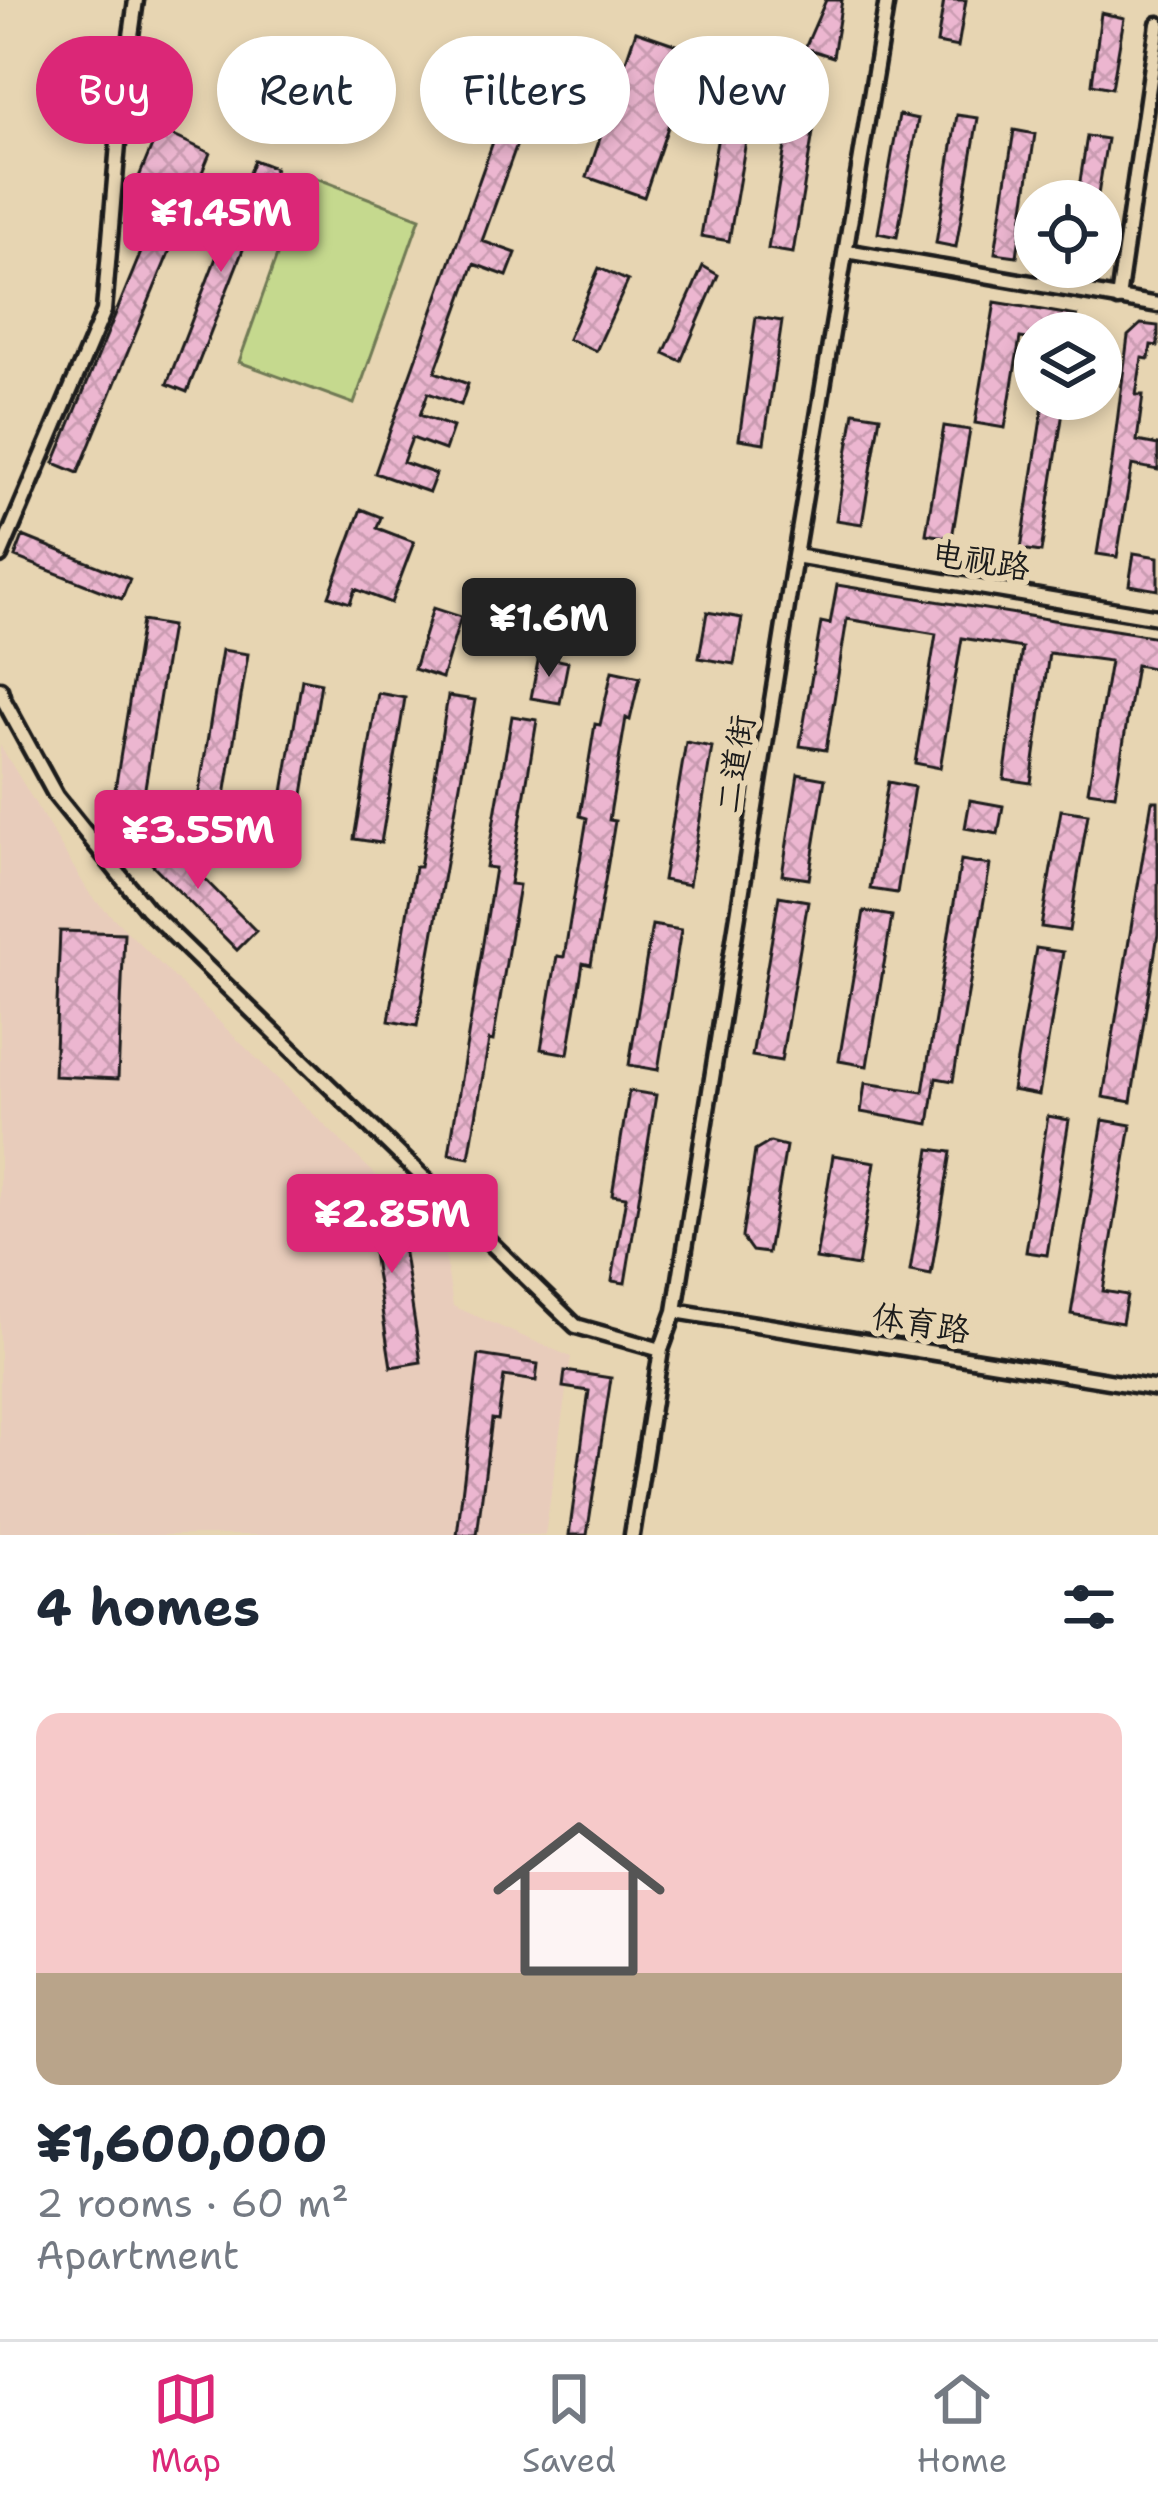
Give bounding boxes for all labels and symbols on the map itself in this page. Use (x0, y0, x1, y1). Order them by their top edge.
pin: ¥1.45M (123, 173, 319, 275)
street label: 电视路 (929, 530, 1033, 590)
pin: ¥1.6M (465, 578, 633, 680)
street label: 二道街 (705, 712, 765, 816)
pin: ¥3.55M (100, 790, 296, 892)
pin: ¥2.85M (294, 1174, 490, 1276)
street label: 体育路 (869, 1293, 973, 1353)

